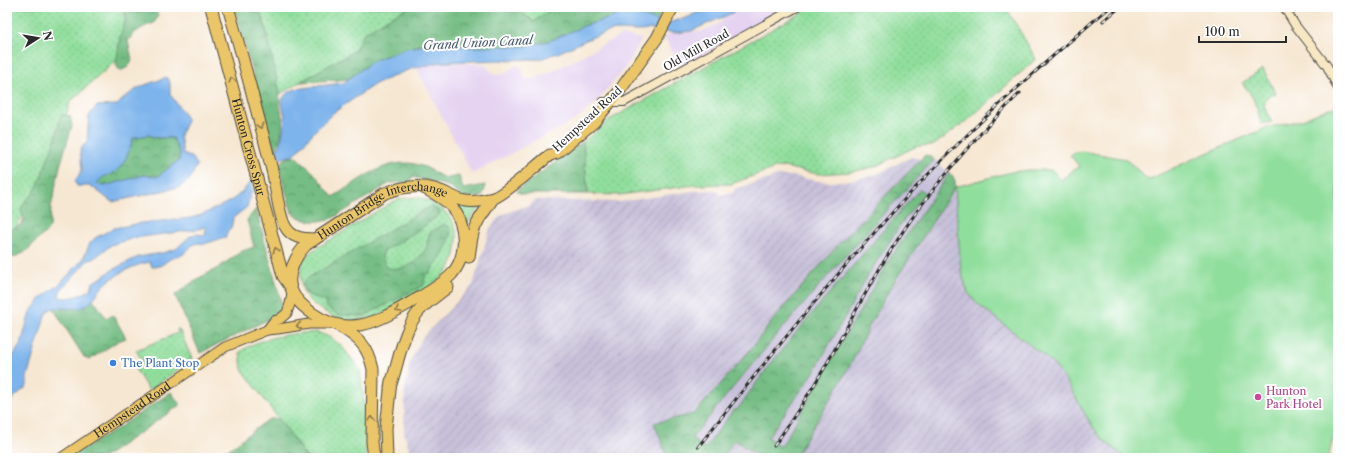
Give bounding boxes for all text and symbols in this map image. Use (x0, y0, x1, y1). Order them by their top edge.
north arrow (18, 18, 58, 58)
scale bar (1199, 18, 1286, 44)
text: 100 m (1205, 24, 1240, 39)
street label: Old Mill Road (661, 26, 732, 74)
text: N (40, 30, 56, 42)
water label: Grand Union Canal (423, 32, 534, 53)
one-way arrow (228, 77, 236, 83)
street label: Hempstead Road (549, 83, 625, 155)
street label: Hunton Cross Spur (229, 97, 268, 198)
one-way arrow (255, 122, 264, 129)
street label: Hunton Bridge Interchange (315, 179, 450, 243)
one-way arrow (272, 246, 281, 253)
one-way arrow (395, 305, 402, 312)
one-way arrow (296, 321, 302, 329)
place label: The Plant Stop (121, 356, 199, 370)
marker: The Plant Stop (108, 358, 118, 368)
street label: Hempstead Road (91, 379, 174, 441)
place label: Hunton Park Hotel (1266, 384, 1323, 411)
marker: Hunton Park Hotel (1253, 392, 1263, 402)
one-way arrow (368, 416, 376, 422)

